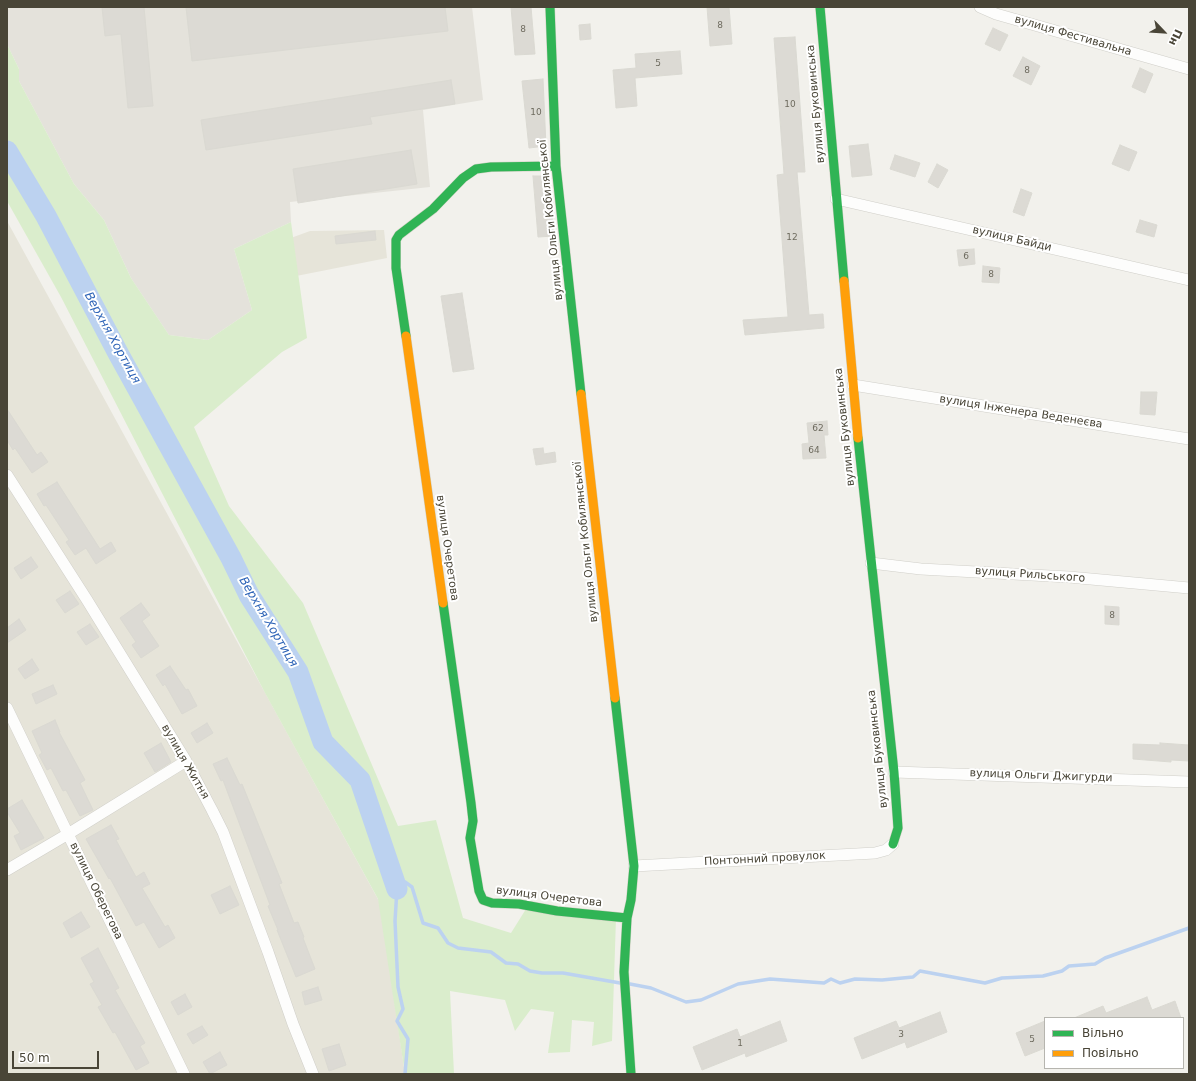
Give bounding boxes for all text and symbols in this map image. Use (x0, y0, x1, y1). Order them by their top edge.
north arrow (1144, 12, 1184, 52)
street label: вулиця Фестивальна (1013, 13, 1133, 59)
house number: 8 (717, 21, 723, 31)
house number: 8 (520, 25, 526, 35)
text: Пн (1166, 27, 1185, 48)
street label: вулиця Буковинська (804, 44, 828, 164)
house number: 5 (655, 59, 661, 69)
house number: 8 (1024, 66, 1030, 76)
house number: 10 (784, 100, 796, 110)
house number: 10 (530, 108, 542, 118)
street label: вулиця Ольги Кобилянської (536, 139, 566, 301)
street label: вулиця Байди (971, 223, 1053, 255)
house number: 12 (786, 233, 798, 243)
house number: 6 (963, 252, 969, 262)
house number: 8 (988, 270, 994, 280)
water label: Верхня Хортиця (81, 290, 143, 386)
street label: вулиця Буковинська (832, 367, 858, 487)
street label: вулиця Інженера Веденеєва (938, 393, 1104, 431)
house number: 62 (812, 424, 824, 434)
house number: 64 (808, 446, 820, 456)
street label: вулиця Ольги Кобилянської (571, 461, 601, 623)
street label: вулиця Очеретова (433, 494, 461, 602)
street label: вулиця Рильського (974, 565, 1086, 585)
water label: Верхня Хортиця (235, 574, 301, 670)
house number: 8 (1109, 611, 1115, 621)
street label: вулиця Буковинська (865, 689, 891, 809)
street label: вулиця Житня (158, 722, 212, 802)
street label: вулиця Ольги Джигурди (969, 767, 1113, 785)
street label: вулиця Оберегова (67, 840, 125, 942)
street label: Понтонний провулок (704, 849, 826, 869)
street label: вулиця Очеретова (495, 884, 603, 910)
legend (1044, 1017, 1184, 1069)
text: Вільно (1082, 1026, 1124, 1040)
house number: 3 (898, 1030, 904, 1040)
house number: 5 (1029, 1035, 1035, 1045)
house number: 1 (737, 1039, 743, 1049)
scale bar (14, 1043, 101, 1069)
text: Повільно (1082, 1046, 1139, 1060)
text: 50 m (19, 1051, 50, 1065)

